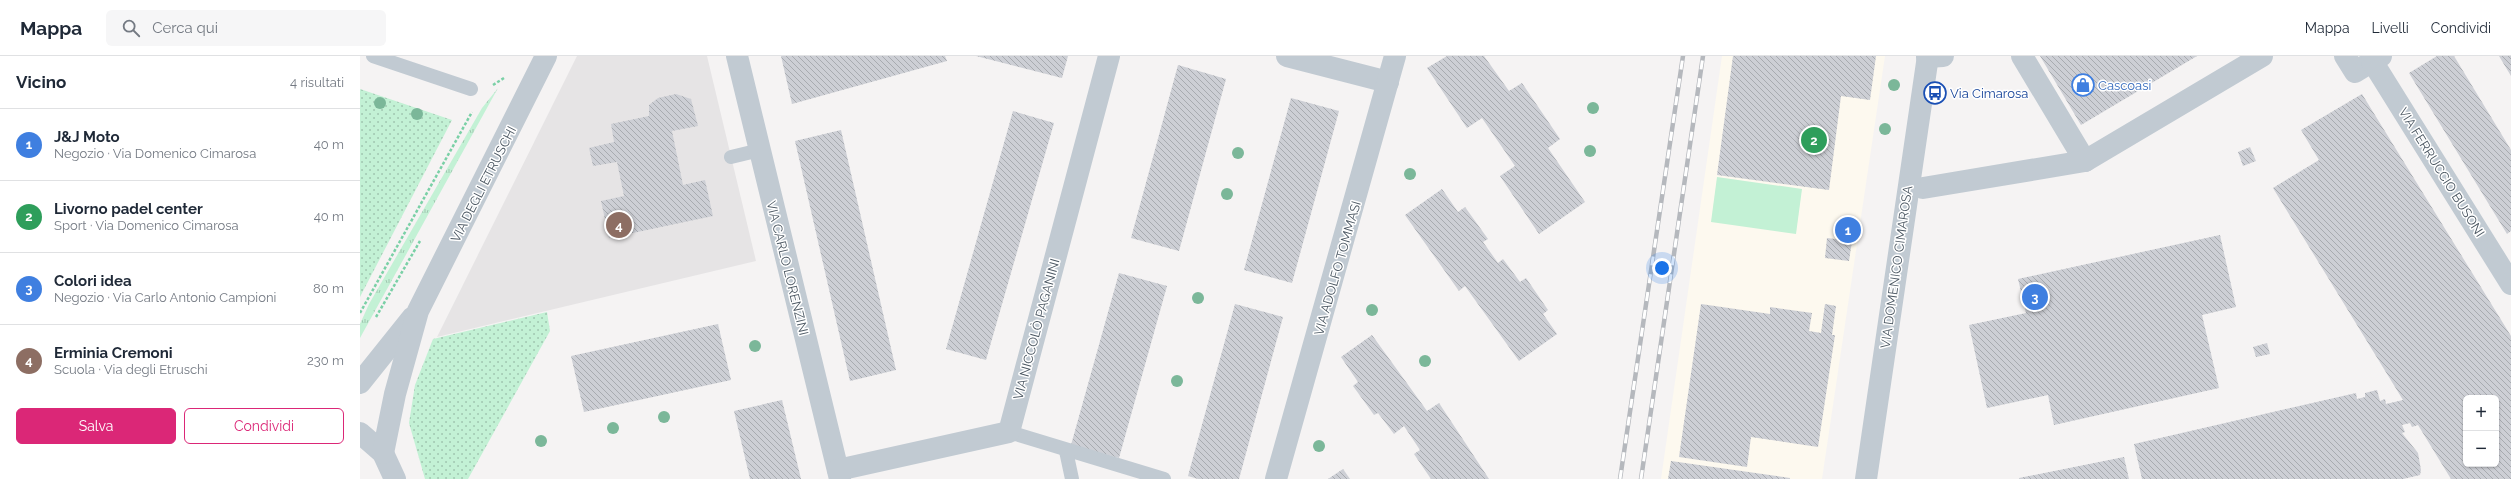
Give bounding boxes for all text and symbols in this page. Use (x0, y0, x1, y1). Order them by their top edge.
search box (106, 10, 386, 46)
text: Mappa (20, 17, 82, 39)
icon: search (120, 17, 142, 39)
text: Cerca qui (152, 19, 218, 37)
text: Mappa (2305, 20, 2350, 36)
text: Livelli (2372, 20, 2409, 36)
text: Condividi (2431, 20, 2491, 36)
text: Vicino (16, 72, 66, 92)
shop icon: Cascoasi (2070, 72, 2096, 98)
text: 4 risultati (290, 75, 344, 90)
place label: Cascoasi (2098, 78, 2151, 93)
bus stop icon: Via Cimarosa (1922, 80, 1948, 106)
place label: Via Cimarosa (1950, 86, 2028, 101)
street label: VIA FERRUCCIO BUSONI (2396, 105, 2488, 240)
street label: VIA DEGLI ETRUSCHI (448, 124, 519, 245)
pin: 2 (1801, 125, 1827, 155)
text: J&J Moto (54, 128, 120, 146)
text: 1 (26, 137, 32, 152)
text: 40 m (314, 137, 344, 152)
text: Negozio · Via Domenico Cimarosa (54, 146, 256, 161)
street label: VIA DOMENICO CIMAROSA (1878, 184, 1915, 350)
street label: VIA CARLO LORENZINI (764, 199, 812, 337)
street label: VIA ADOLFO TOMMASI (1311, 199, 1364, 337)
text: Livorno padel center (54, 200, 203, 218)
text: 2 (25, 209, 33, 224)
text: 40 m (314, 209, 344, 224)
pin: 4 (606, 210, 632, 240)
pin: 1 (1835, 215, 1861, 245)
text: Sport · Via Domenico Cimarosa (54, 218, 239, 233)
street label: VIA NICCOLÒ PAGANINI (1010, 257, 1063, 401)
your location (1652, 258, 1672, 278)
text: Colori idea (54, 272, 132, 290)
text: 3 (25, 281, 33, 296)
text: 80 m (313, 281, 344, 296)
pin: 3 (2022, 282, 2048, 312)
text: Negozio · Via Carlo Antonio Campioni (54, 290, 276, 305)
text: Erminia Cremoni (54, 344, 173, 362)
text: 4 (25, 353, 33, 368)
text: 230 m (307, 353, 344, 368)
text: Scuola · Via degli Etruschi (54, 362, 208, 377)
map controls (2463, 395, 2499, 467)
button: + (2463, 395, 2499, 431)
button: Salva (16, 408, 176, 444)
button: Condividi (184, 408, 344, 444)
button: − (2463, 431, 2499, 467)

